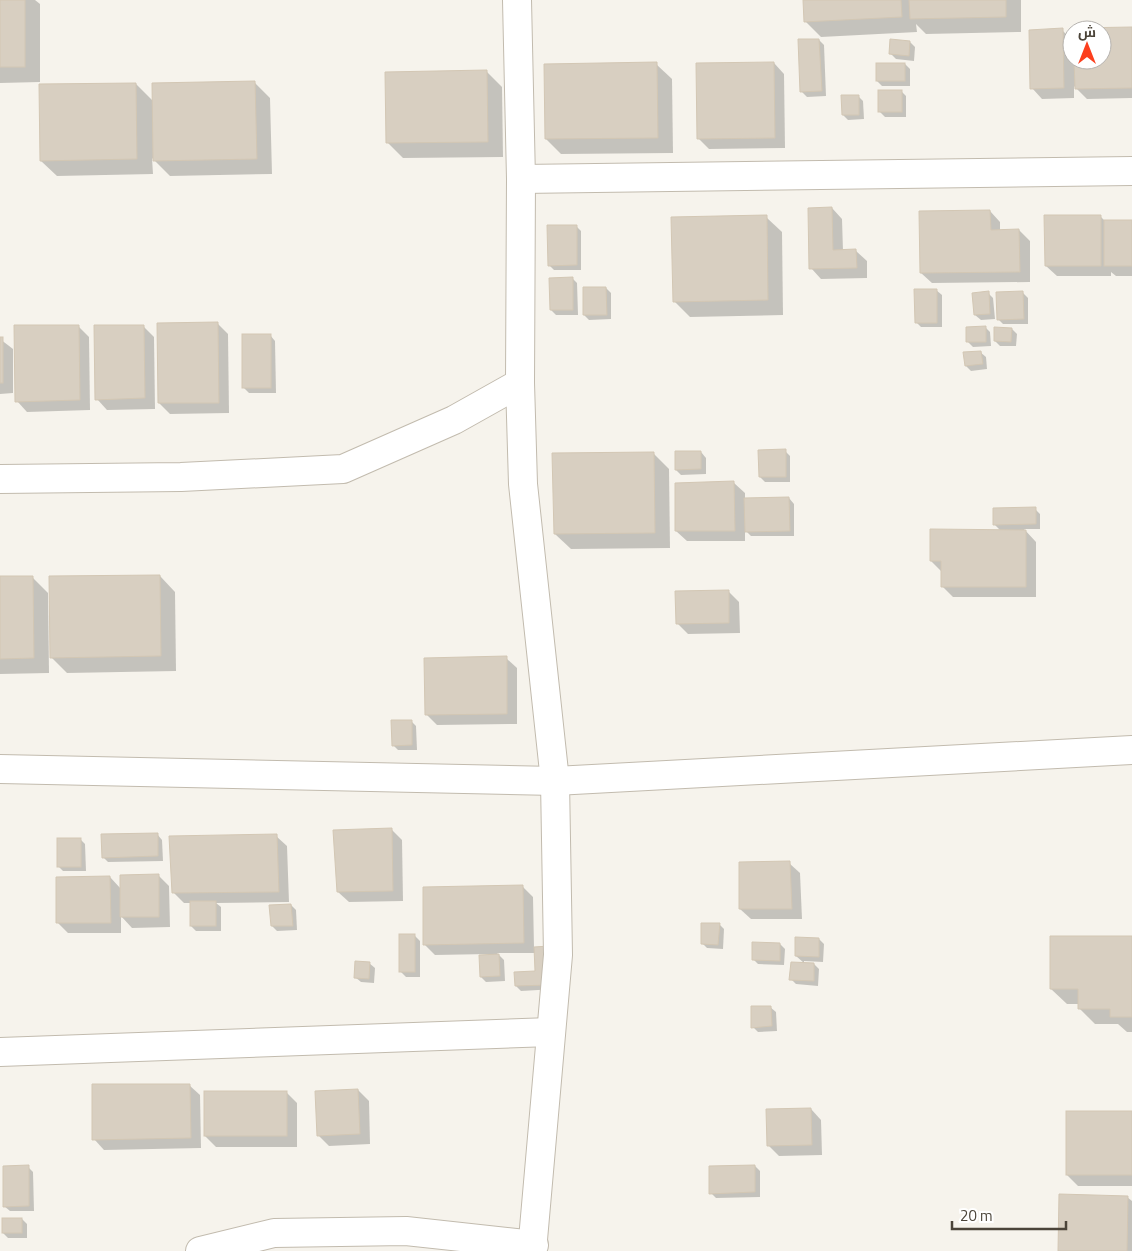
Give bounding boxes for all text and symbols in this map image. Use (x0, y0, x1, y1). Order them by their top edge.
north arrow (1062, 20, 1112, 70)
text: ش (1078, 21, 1096, 42)
scale bar (952, 1198, 1066, 1230)
text: 20 m (960, 1204, 993, 1227)

